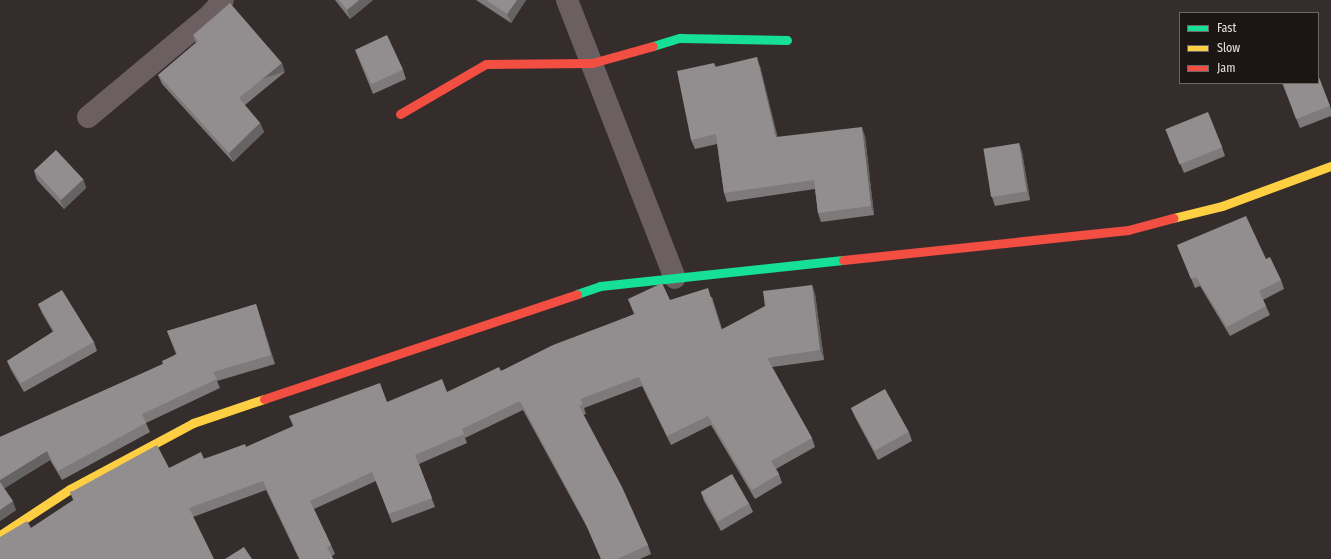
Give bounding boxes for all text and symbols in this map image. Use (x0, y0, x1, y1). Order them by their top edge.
legend (1179, 12, 1319, 84)
text: Fast (1217, 21, 1236, 35)
text: Slow (1217, 41, 1240, 55)
text: Jam (1217, 61, 1235, 75)

